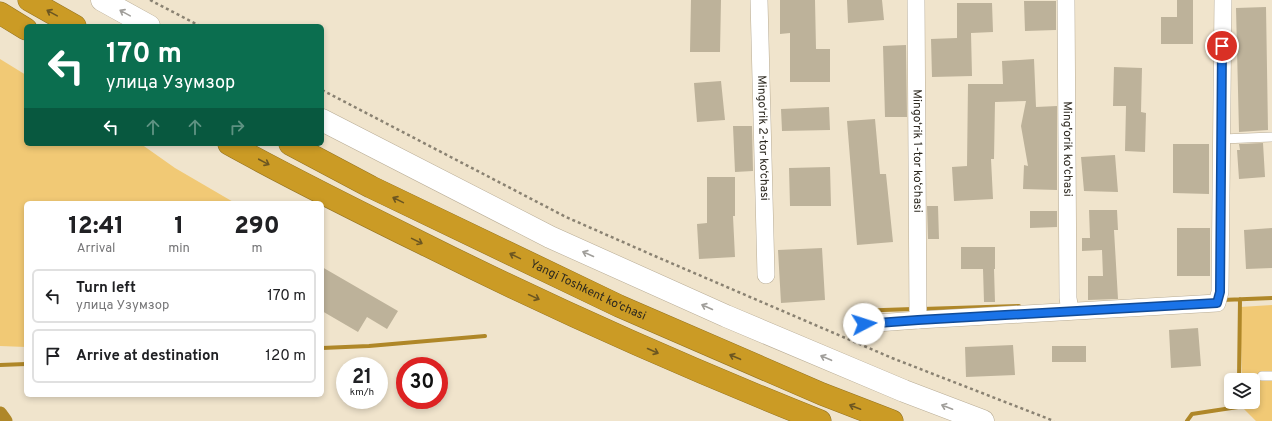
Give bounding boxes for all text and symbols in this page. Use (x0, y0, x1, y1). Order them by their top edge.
one-way arrow (46, 9, 58, 17)
one-way arrow (119, 9, 131, 17)
pin (1205, 29, 1239, 63)
icon: arrive (1211, 35, 1233, 57)
text: 170 m (106, 37, 182, 73)
icon: left (40, 40, 92, 92)
text: улица Узумзор (106, 72, 235, 95)
street label: Mingo‘rik 2-tor ko‘chasi (753, 75, 772, 201)
street label: Mingo‘rik 1-tor ko‘chasi (909, 89, 925, 213)
street label: Ming'orik ko'chasi (1059, 101, 1075, 197)
icon: left (100, 116, 122, 138)
icon: ahead (142, 116, 164, 138)
icon: ahead (184, 116, 206, 138)
icon: right (226, 116, 248, 138)
one-way arrow (258, 159, 270, 167)
one-way arrow (393, 196, 405, 203)
text: 12:41 (68, 212, 124, 242)
text: 1 (174, 212, 184, 242)
text: 290 (234, 212, 280, 242)
one-way arrow (410, 238, 422, 245)
text: Arrival (77, 241, 116, 257)
text: min (168, 241, 190, 257)
text: m (251, 241, 262, 257)
one-way arrow (582, 250, 594, 257)
one-way arrow (510, 252, 522, 259)
street label: Yangi Toshkent ko‘chasi (527, 256, 648, 325)
text: Turn left (76, 279, 136, 298)
icon: left (42, 285, 64, 307)
text: 170 m (267, 287, 306, 306)
one-way arrow (528, 294, 540, 301)
text: улица Узумзор (76, 298, 169, 314)
one-way arrow (701, 303, 713, 311)
position arrow (843, 303, 885, 345)
icon: arrive (42, 345, 64, 367)
text: Arrive at destination (76, 347, 219, 366)
text: 120 m (265, 347, 306, 366)
one-way arrow (646, 347, 658, 355)
one-way arrow (730, 353, 742, 360)
one-way arrow (821, 354, 833, 361)
speed limit sign: 30 (396, 357, 448, 409)
text: 21 (352, 365, 372, 391)
map controls (1224, 373, 1260, 409)
button: layers (1224, 373, 1260, 409)
text: km/h (350, 386, 374, 399)
one-way arrow (850, 402, 862, 410)
one-way arrow (941, 403, 953, 411)

